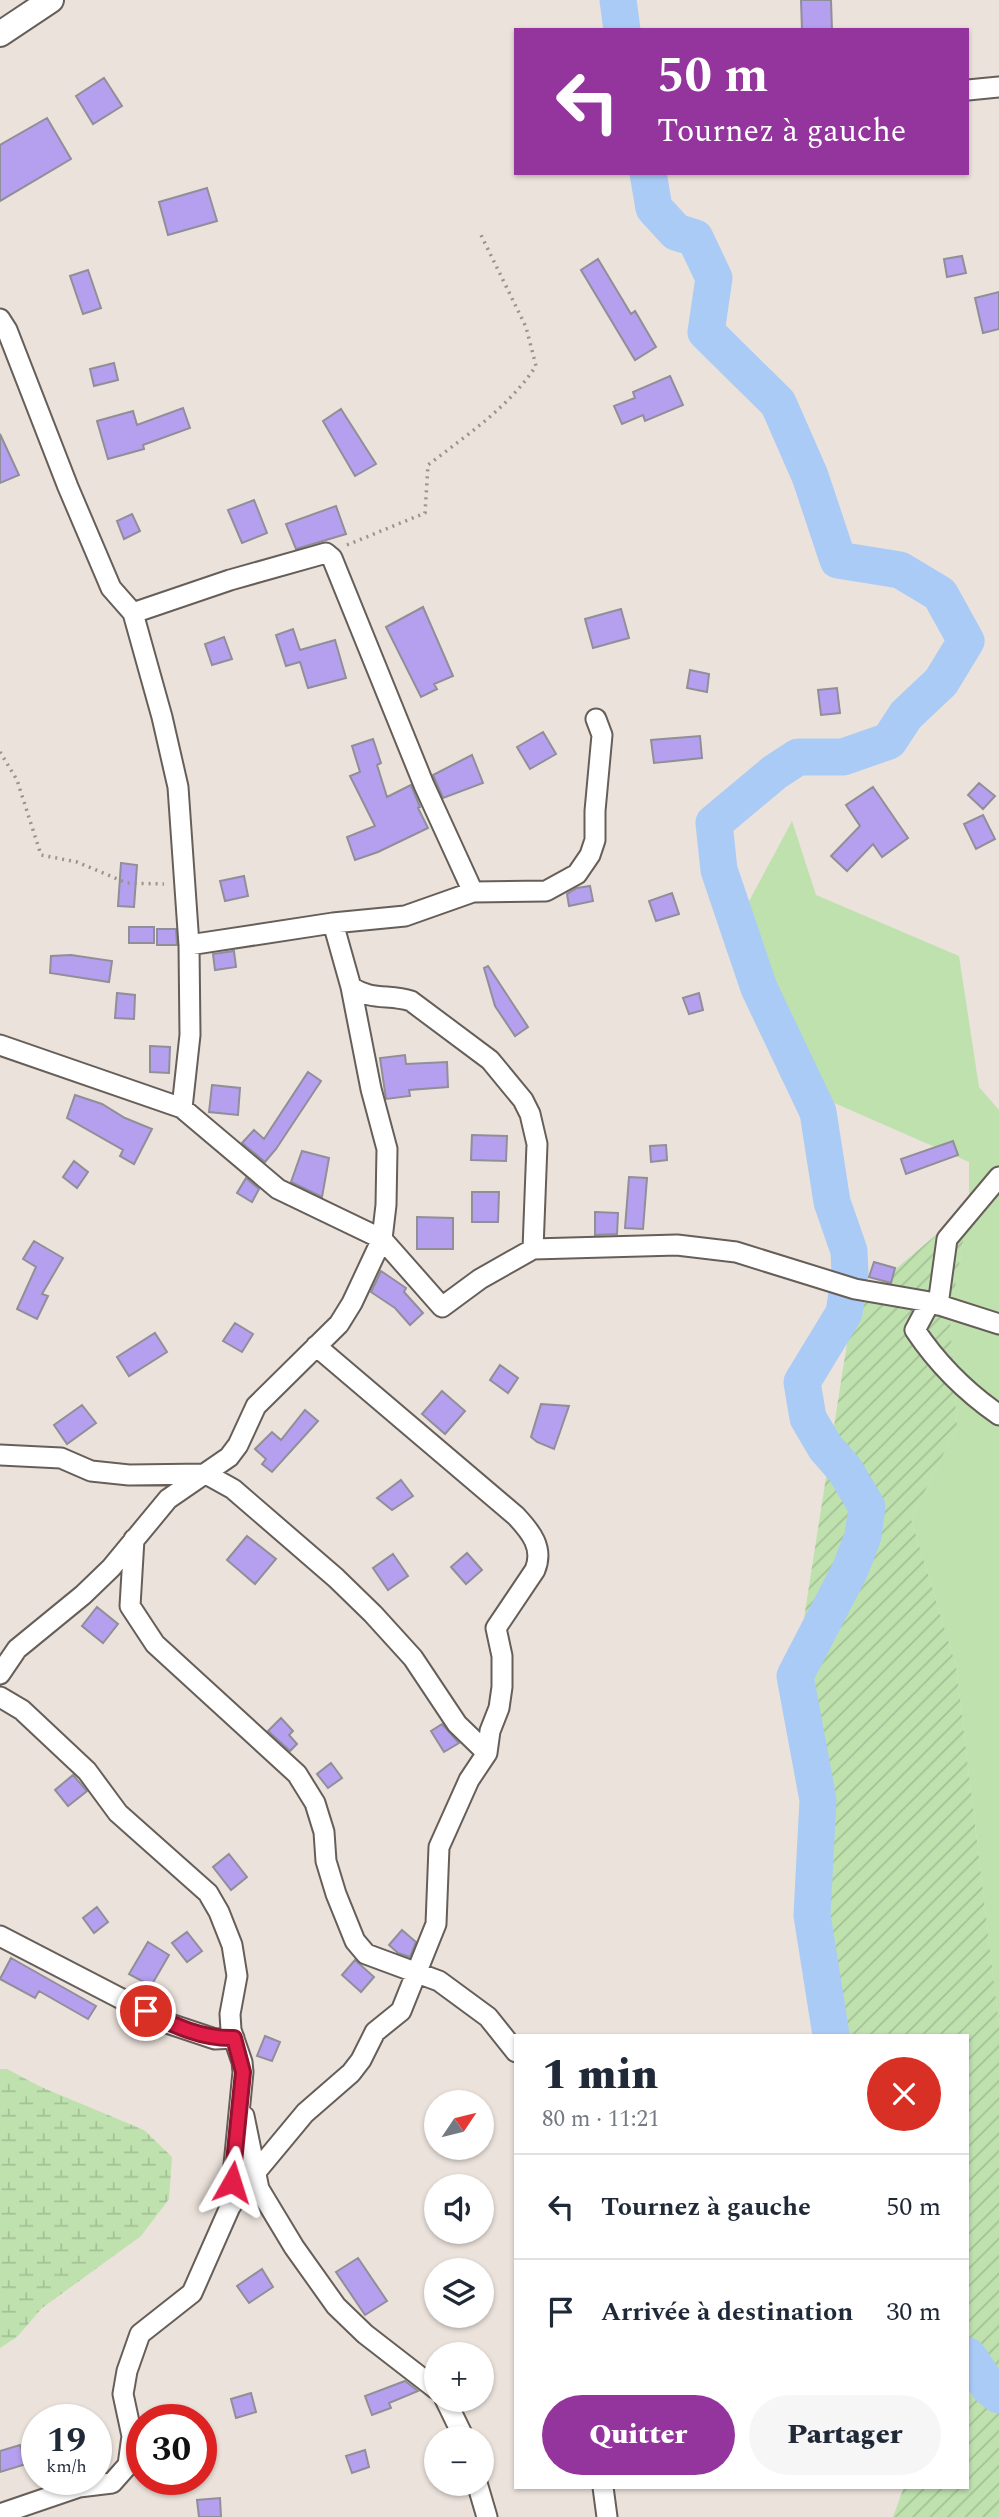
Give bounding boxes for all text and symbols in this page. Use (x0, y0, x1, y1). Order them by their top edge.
text: 50 m (657, 39, 768, 114)
icon: left (542, 56, 633, 147)
text: Tournez à gauche (657, 107, 906, 156)
pin (116, 1981, 176, 2041)
icon: arrive (127, 1992, 165, 2030)
text: 1 min (542, 2044, 658, 2107)
button: close (867, 2057, 941, 2131)
north arrow (424, 2090, 494, 2160)
map controls (424, 2090, 494, 2496)
text: 80 m · 11:21 (542, 2102, 660, 2137)
position arrow (195, 2145, 269, 2219)
button: sound (424, 2174, 494, 2244)
text: Tournez à gauche (601, 2187, 811, 2227)
text: 50 m (886, 2187, 941, 2227)
icon: left (542, 2188, 580, 2226)
button: layers (424, 2258, 494, 2328)
text: Arrivée à destination (601, 2292, 853, 2332)
text: 30 m (886, 2292, 941, 2332)
icon: arrive (542, 2293, 580, 2331)
button: + (424, 2342, 494, 2412)
button: Quitter (542, 2395, 735, 2475)
button: Partager (749, 2395, 941, 2475)
speed limit sign: 30 (126, 2404, 217, 2495)
text: 19 (47, 2414, 86, 2467)
button: − (424, 2426, 494, 2496)
text: km/h (46, 2453, 87, 2480)

